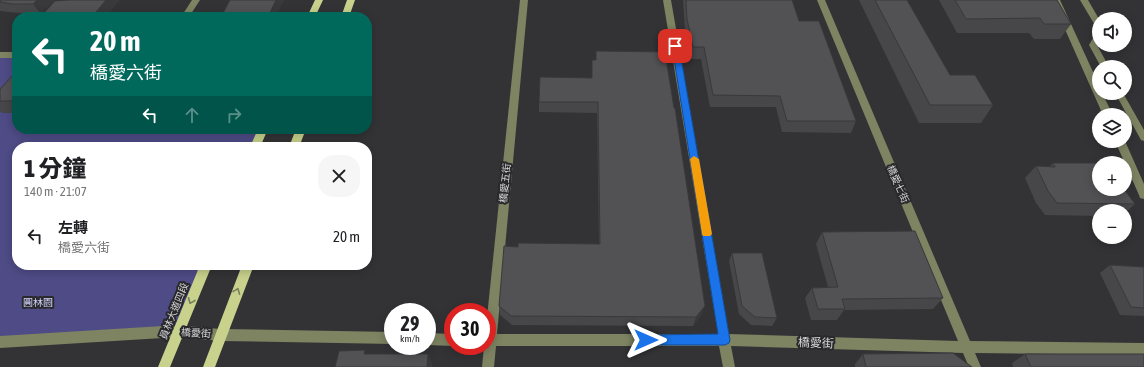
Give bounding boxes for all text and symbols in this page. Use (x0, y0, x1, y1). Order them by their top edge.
map controls (1092, 12, 1132, 244)
button: sound (1092, 12, 1132, 52)
text: 20 m (90, 25, 140, 57)
icon: left (24, 28, 76, 80)
pin (658, 29, 692, 63)
icon: arrive (664, 35, 686, 57)
button: search (1092, 60, 1132, 100)
text: 橋愛六街 (90, 62, 162, 83)
icon: left (139, 104, 161, 126)
icon: ahead (181, 104, 203, 126)
icon: right (223, 104, 245, 126)
button: layers (1092, 108, 1132, 148)
text: 1 分鐘 (24, 155, 87, 182)
button: close (318, 155, 360, 197)
button: + (1092, 156, 1132, 196)
street label: 橋愛五街 (497, 163, 513, 203)
street label: 橋愛七街 (885, 163, 911, 205)
text: 140 m · 21:07 (24, 184, 87, 199)
button: − (1092, 204, 1132, 244)
text: 左轉 (58, 219, 88, 236)
icon: left (24, 225, 46, 247)
text: 20 m (333, 228, 360, 245)
text: 橋愛六街 (58, 240, 110, 255)
street label: 員林大道四段 (158, 281, 190, 341)
one-way arrow (233, 288, 241, 295)
park label: 圓林園 (23, 297, 53, 308)
one-way arrow (188, 297, 196, 305)
speed limit sign: 30 (444, 303, 496, 355)
text: 29 (401, 312, 419, 335)
position arrow (625, 319, 667, 361)
street label: 橋愛街 (181, 326, 211, 340)
text: km/h (400, 333, 420, 344)
street label: 橋愛街 (798, 335, 834, 351)

